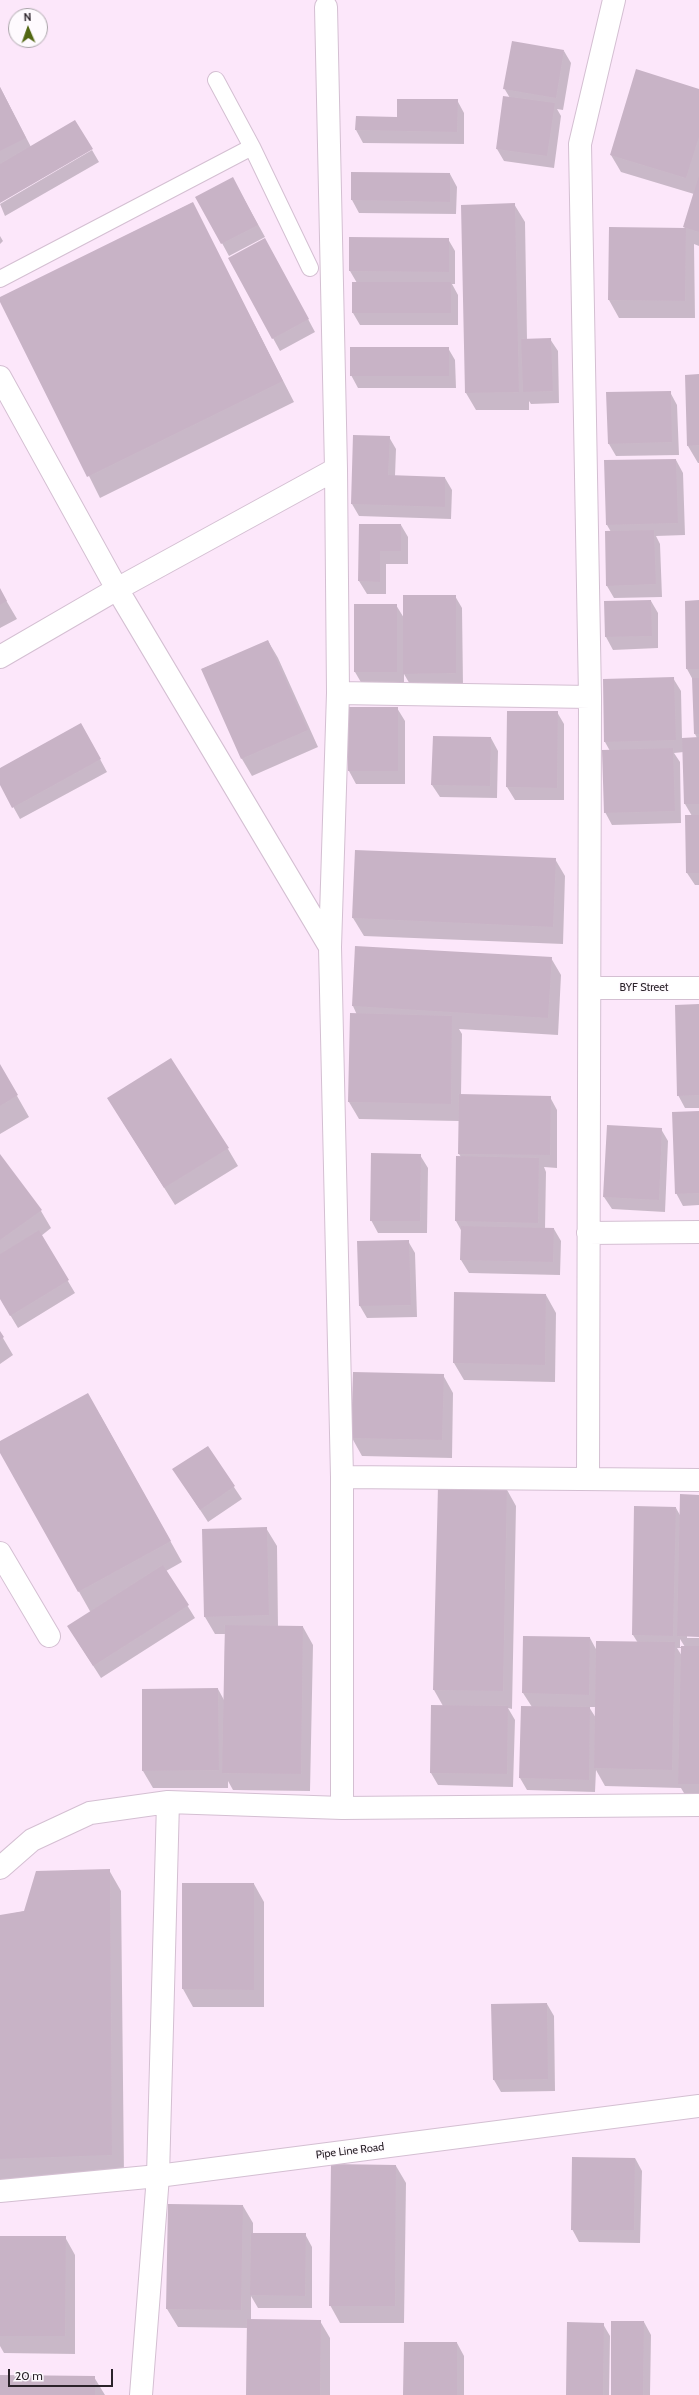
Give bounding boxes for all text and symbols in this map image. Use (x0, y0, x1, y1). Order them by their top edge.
north arrow (8, 8, 48, 48)
text: N (23, 10, 32, 24)
street label: BYF Street (619, 981, 669, 995)
street label: Pipe Line Road (315, 2140, 385, 2162)
scale bar (10, 2361, 115, 2387)
text: 20 m (15, 2368, 43, 2383)

